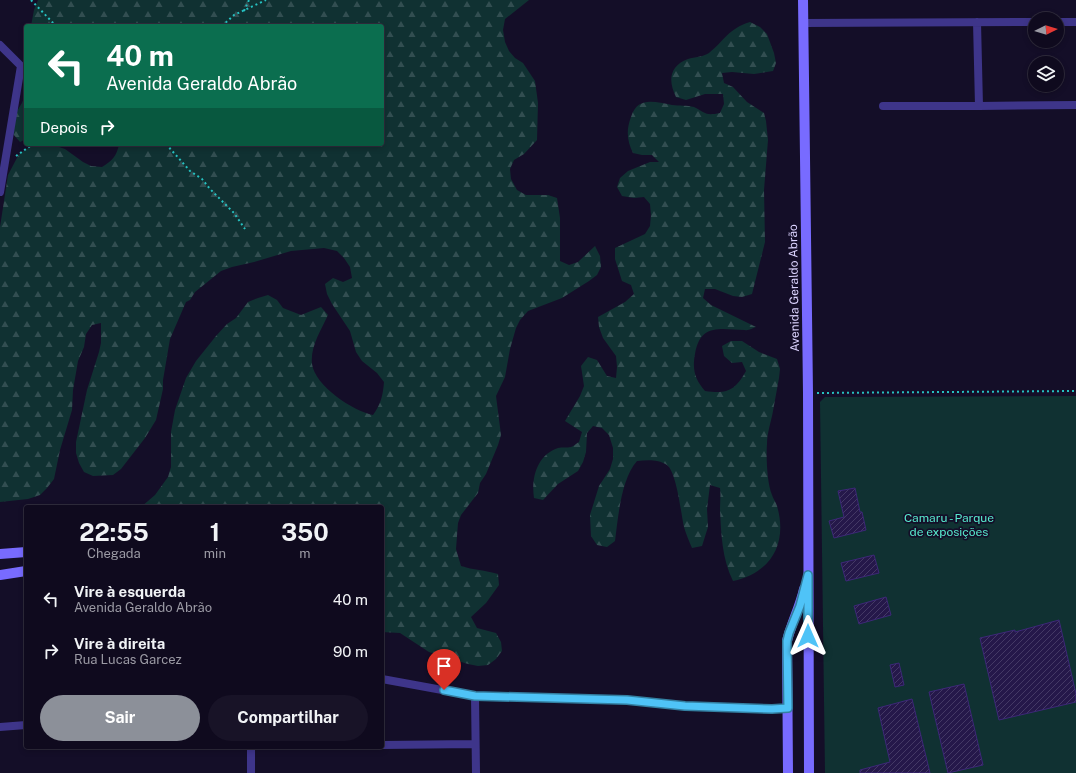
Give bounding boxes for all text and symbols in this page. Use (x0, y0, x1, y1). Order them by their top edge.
north arrow (1028, 12, 1064, 48)
map controls (1028, 12, 1064, 92)
text: 40 m (106, 39, 174, 72)
icon: left (40, 40, 92, 92)
button: layers (1028, 56, 1064, 92)
text: Avenida Geraldo Abrão (106, 73, 297, 94)
icon: right (96, 116, 118, 138)
text: Depois (40, 119, 88, 136)
street label: Avenida Geraldo Abrão (786, 224, 802, 352)
park label: Camaru - Parque de exposições (904, 511, 994, 539)
text: 22:55 (79, 518, 149, 546)
text: 1 (210, 518, 220, 546)
text: 350 (281, 518, 329, 546)
text: Chegada (87, 546, 141, 561)
text: min (204, 546, 226, 561)
text: m (299, 546, 311, 561)
text: Vire à esquerda (74, 583, 186, 600)
icon: left (40, 588, 62, 610)
text: 40 m (333, 591, 368, 608)
text: Avenida Geraldo Abrão (74, 600, 212, 615)
position arrow (787, 615, 829, 657)
text: Vire à direita (74, 635, 165, 652)
icon: right (40, 640, 62, 662)
text: 90 m (333, 643, 368, 660)
pin (427, 649, 461, 690)
text: Rua Lucas Garcez (74, 652, 182, 667)
icon: arrive (433, 655, 455, 677)
button: Sair (40, 695, 200, 741)
button: Compartilhar (208, 695, 368, 741)

